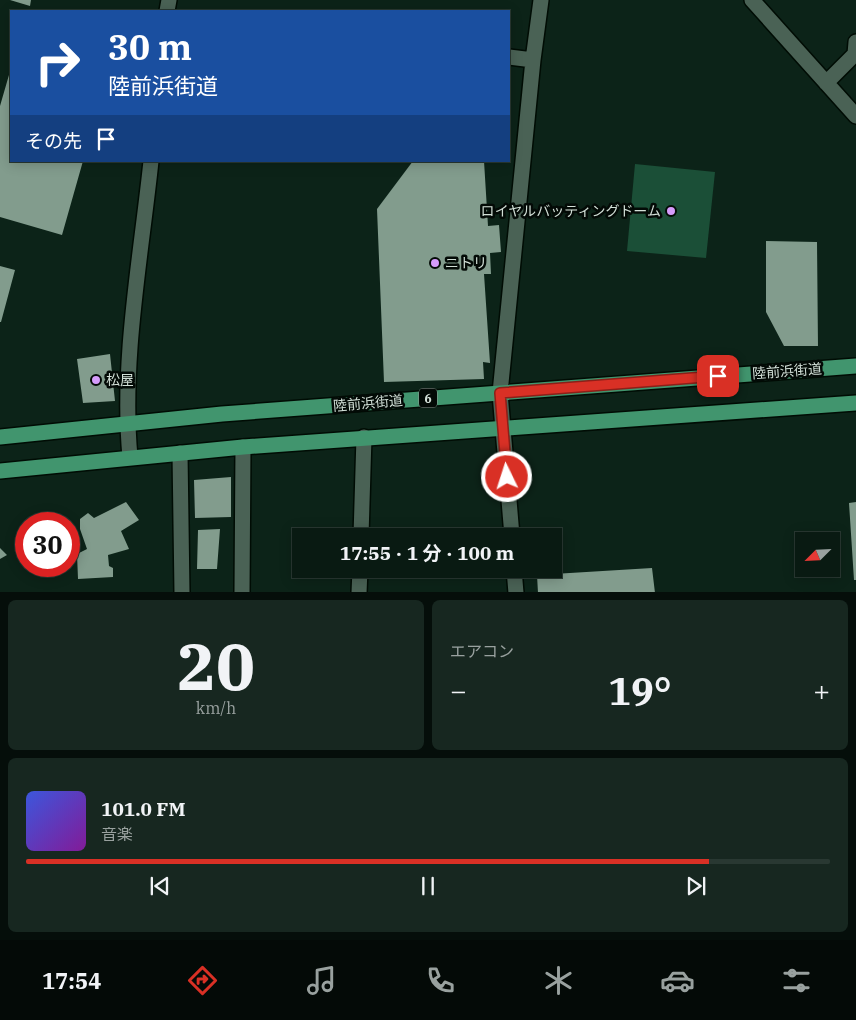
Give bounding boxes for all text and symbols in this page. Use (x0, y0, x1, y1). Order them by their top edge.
text: 30 m (108, 24, 192, 70)
icon: right (25, 30, 90, 95)
text: 陸前浜街道 (108, 71, 218, 100)
icon: arrive (92, 125, 120, 153)
text: その先 (25, 129, 82, 153)
place label: ロイヤルバッティングドーム (481, 202, 661, 220)
marker: ロイヤルバッティングドーム (665, 205, 677, 217)
place label: ニトリ (445, 254, 487, 272)
marker: ニトリ (429, 257, 441, 269)
pin (697, 355, 739, 397)
street label: 陸前浜街道 (751, 360, 823, 382)
icon: arrive (704, 362, 732, 390)
place label: 松屋 (106, 371, 134, 389)
marker: 松屋 (90, 374, 102, 386)
road number: 6 (419, 388, 437, 408)
street label: 陸前浜街道 (332, 391, 404, 415)
position arrow (480, 450, 532, 502)
speed limit sign: 30 (15, 512, 80, 577)
north arrow (795, 532, 840, 578)
map controls (795, 532, 840, 577)
text: 17:55 · 1 分 · 100 m (340, 541, 514, 565)
text: 20 (177, 623, 255, 708)
text: エアコン (450, 641, 514, 661)
text: 19° (608, 666, 672, 715)
text: − (450, 672, 467, 709)
text: + (813, 672, 830, 709)
text: km/h (196, 698, 236, 718)
text: 101.0 FM (101, 797, 186, 821)
text: 音楽 (101, 824, 133, 844)
icon: previous (146, 872, 174, 900)
icon: pause (414, 872, 442, 900)
icon: next (682, 872, 710, 900)
icon: directions (185, 963, 220, 998)
icon: music (304, 963, 339, 998)
icon: phone (423, 963, 458, 998)
icon: climate (541, 963, 576, 998)
icon: car (660, 963, 695, 998)
icon: filters (779, 963, 814, 998)
text: 17:54 (42, 966, 101, 995)

